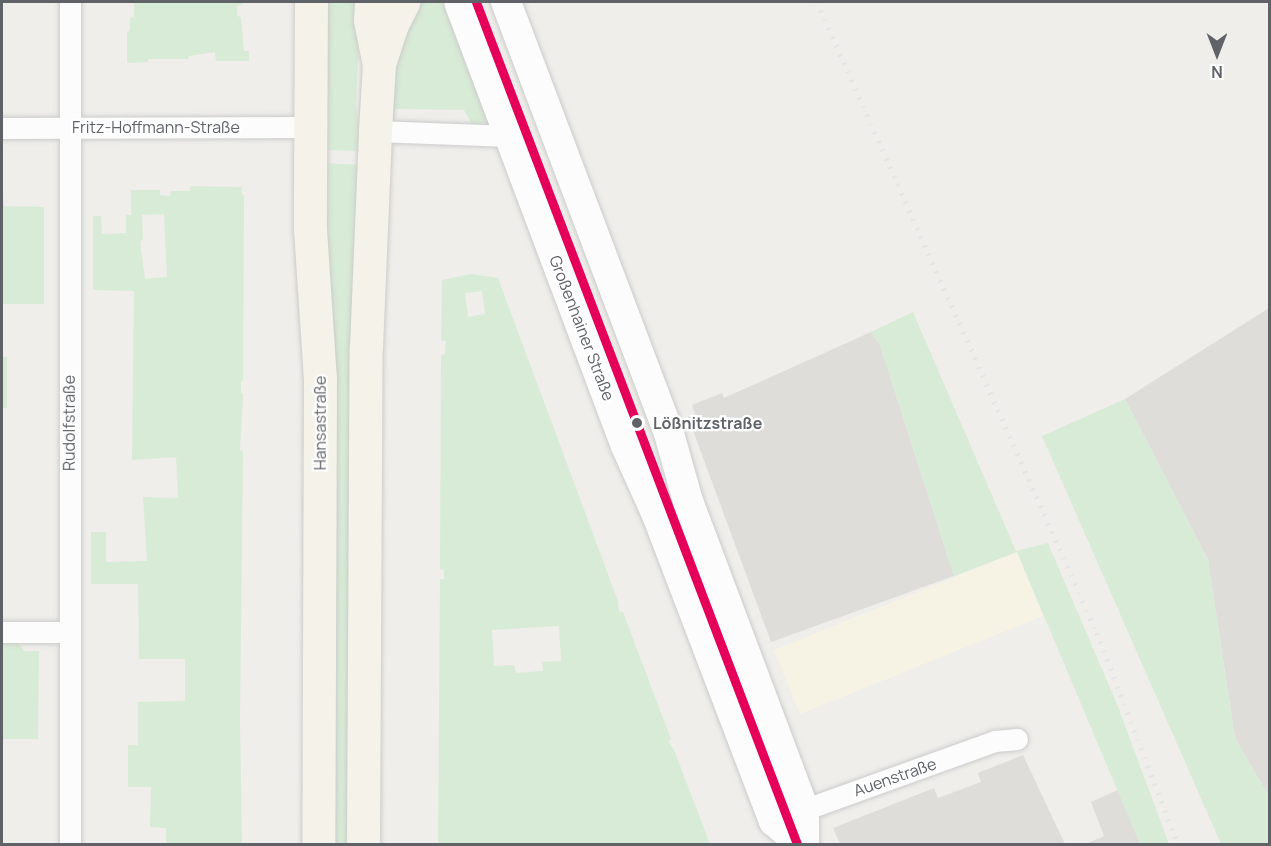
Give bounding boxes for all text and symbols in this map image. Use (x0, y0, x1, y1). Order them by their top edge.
north arrow (1187, 24, 1247, 84)
text: N (1211, 61, 1223, 83)
street label: Fritz-Hoffmann-Straße (72, 117, 240, 137)
street label: Großenhainer Straße (545, 253, 619, 403)
street label: Rudolfstraße (59, 375, 79, 471)
street label: Hansastraße (310, 376, 330, 470)
marker: Lößnitzstraße (626, 412, 648, 434)
place label: Lößnitzstraße (653, 413, 762, 433)
street label: Auenstraße (851, 754, 939, 800)

